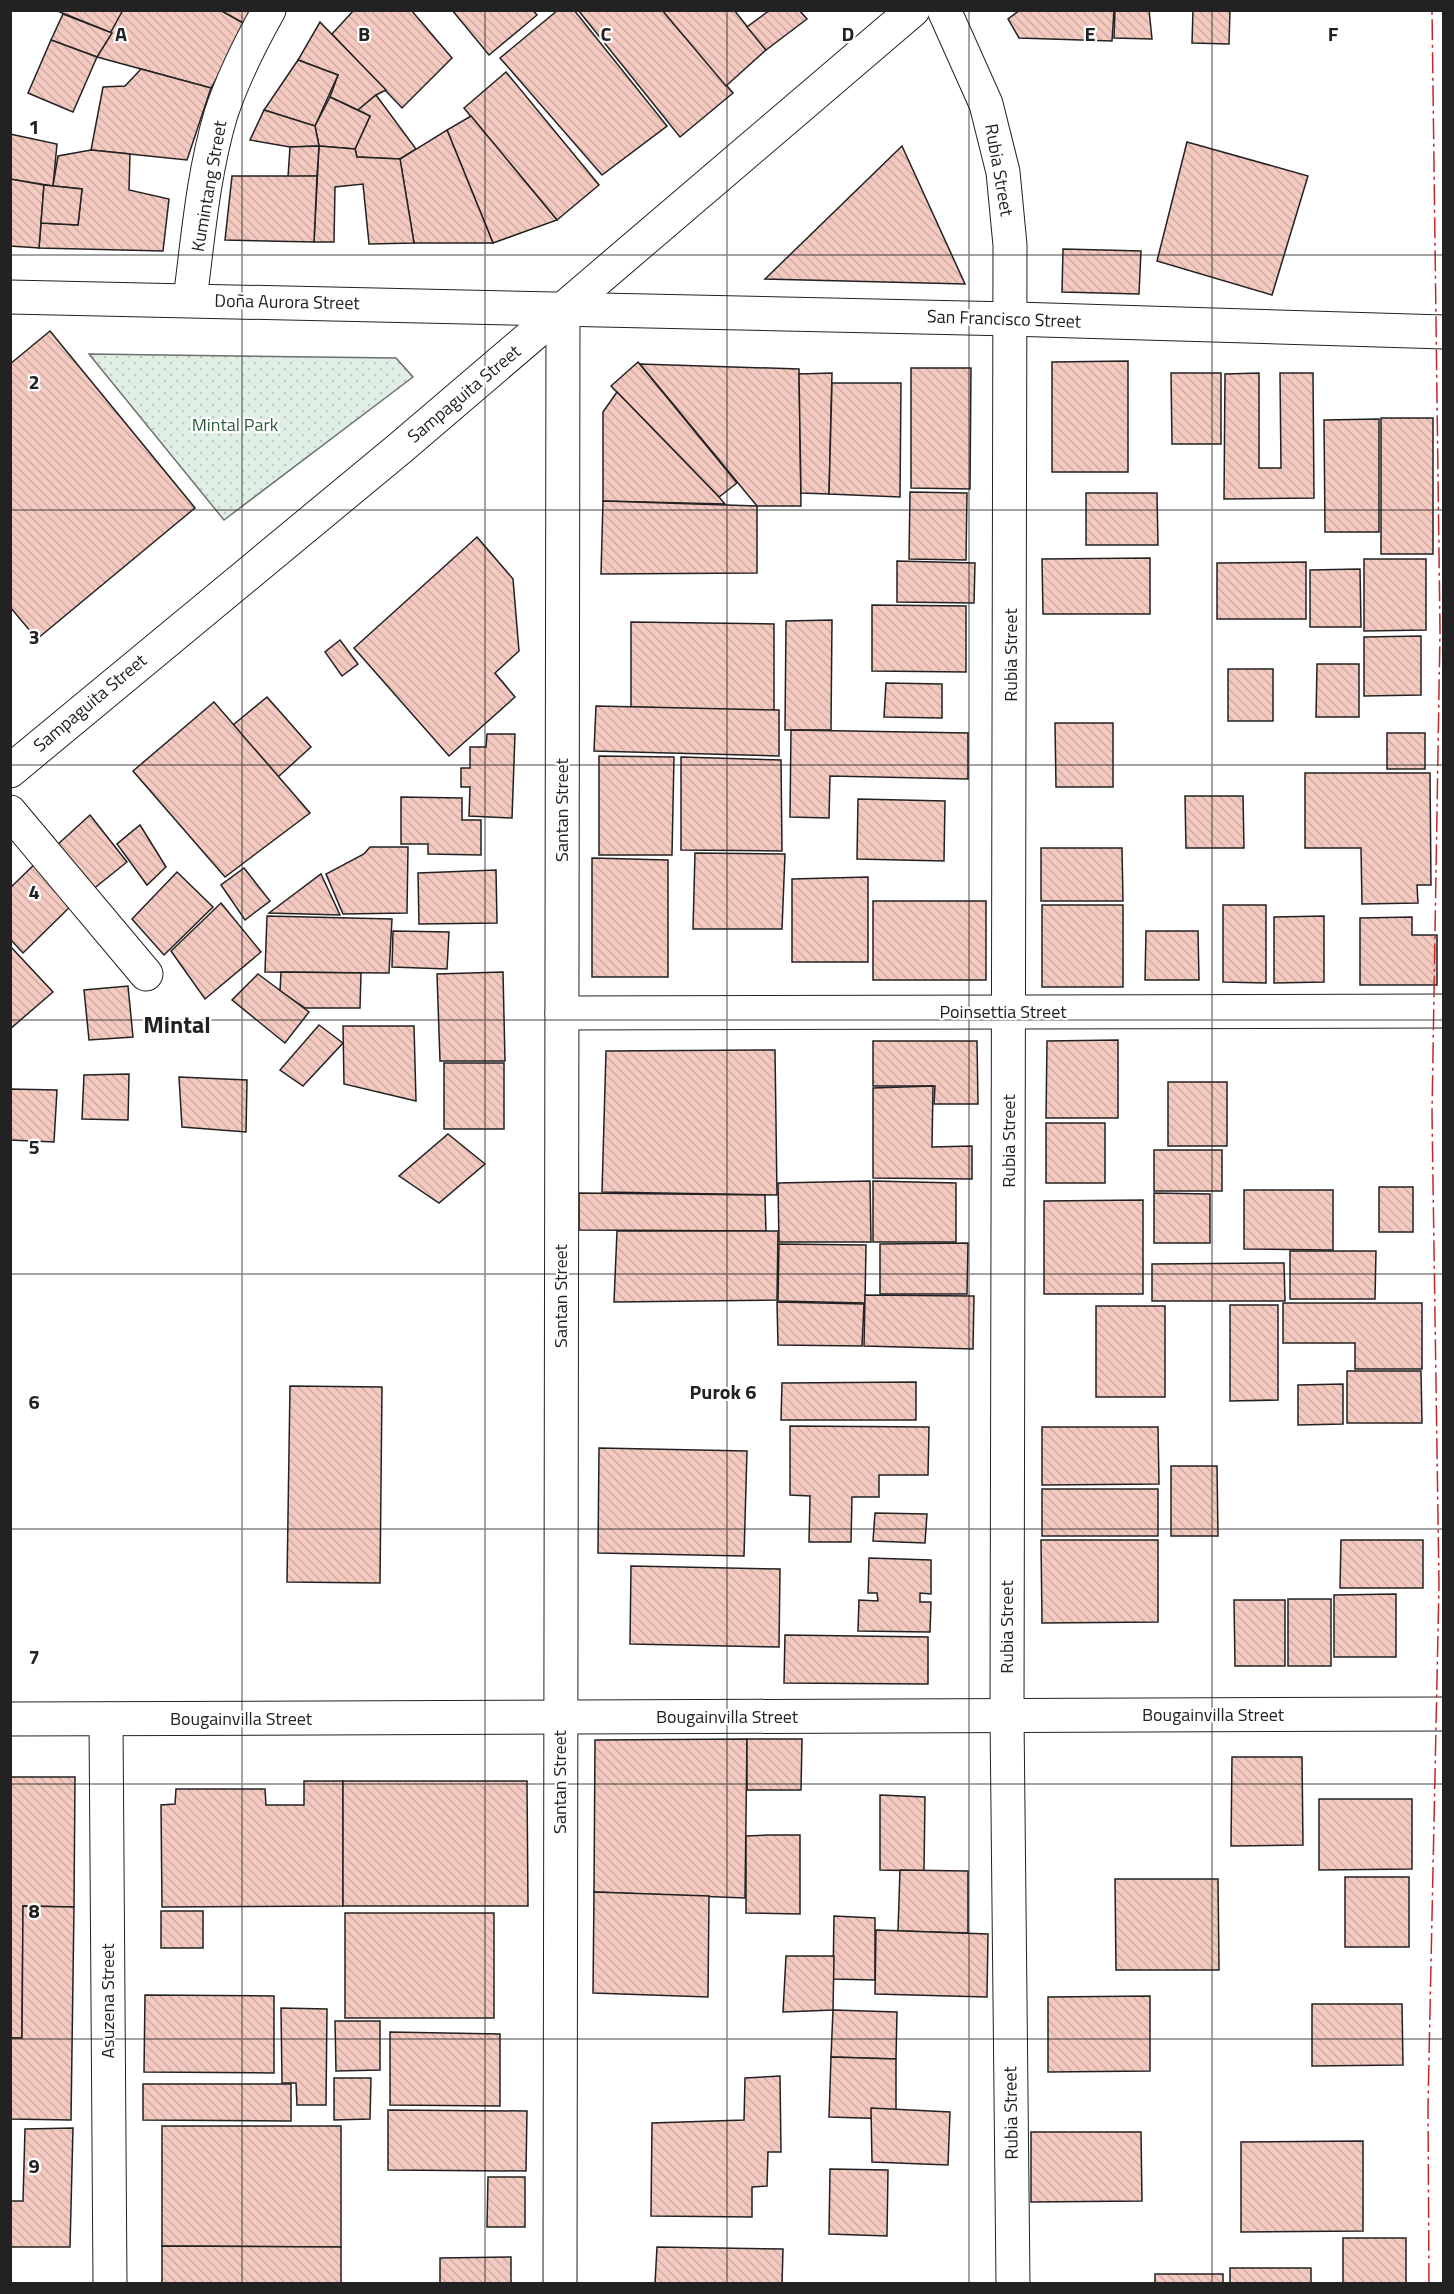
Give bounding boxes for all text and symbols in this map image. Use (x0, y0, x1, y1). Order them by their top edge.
text: A (115, 18, 127, 49)
text: B (358, 18, 370, 49)
text: C (601, 18, 612, 49)
text: D (842, 18, 854, 49)
text: E (1084, 18, 1096, 49)
text: F (1328, 18, 1339, 49)
text: 1 (28, 111, 40, 142)
street label: Kumintang Street (184, 118, 233, 254)
street label: Rubia Street (978, 122, 1021, 219)
street label: Doña Aurora Street (214, 287, 361, 316)
street label: San Francisco Street (927, 302, 1082, 335)
street label: Sampaguita Street (401, 338, 527, 449)
text: 2 (28, 366, 40, 397)
park label: Mintal Park (192, 411, 279, 438)
street label: Rubia Street (997, 608, 1024, 702)
text: 3 (28, 621, 40, 652)
street label: Sampaguita Street (27, 647, 153, 758)
street label: Santan Street (548, 757, 575, 862)
text: 4 (28, 876, 40, 907)
street label: Poinsettia Street (939, 998, 1067, 1025)
district label: Mintal (143, 1006, 211, 1042)
street label: Rubia Street (995, 1094, 1022, 1188)
text: 5 (28, 1131, 40, 1162)
street label: Santan Street (547, 1243, 574, 1348)
district label: Purok 6 (690, 1376, 756, 1407)
text: 6 (28, 1386, 40, 1417)
street label: Rubia Street (993, 1580, 1020, 1674)
text: 7 (28, 1641, 40, 1672)
street label: Bougainvilla Street (1142, 1701, 1285, 1728)
street label: Bougainvilla Street (656, 1703, 799, 1730)
street label: Bougainvilla Street (170, 1705, 313, 1732)
street label: Santan Street (546, 1729, 573, 1834)
text: 8 (28, 1895, 40, 1926)
street label: Asuzena Street (94, 1943, 121, 2058)
street label: Rubia Street (996, 2065, 1025, 2160)
text: 9 (28, 2150, 40, 2181)

